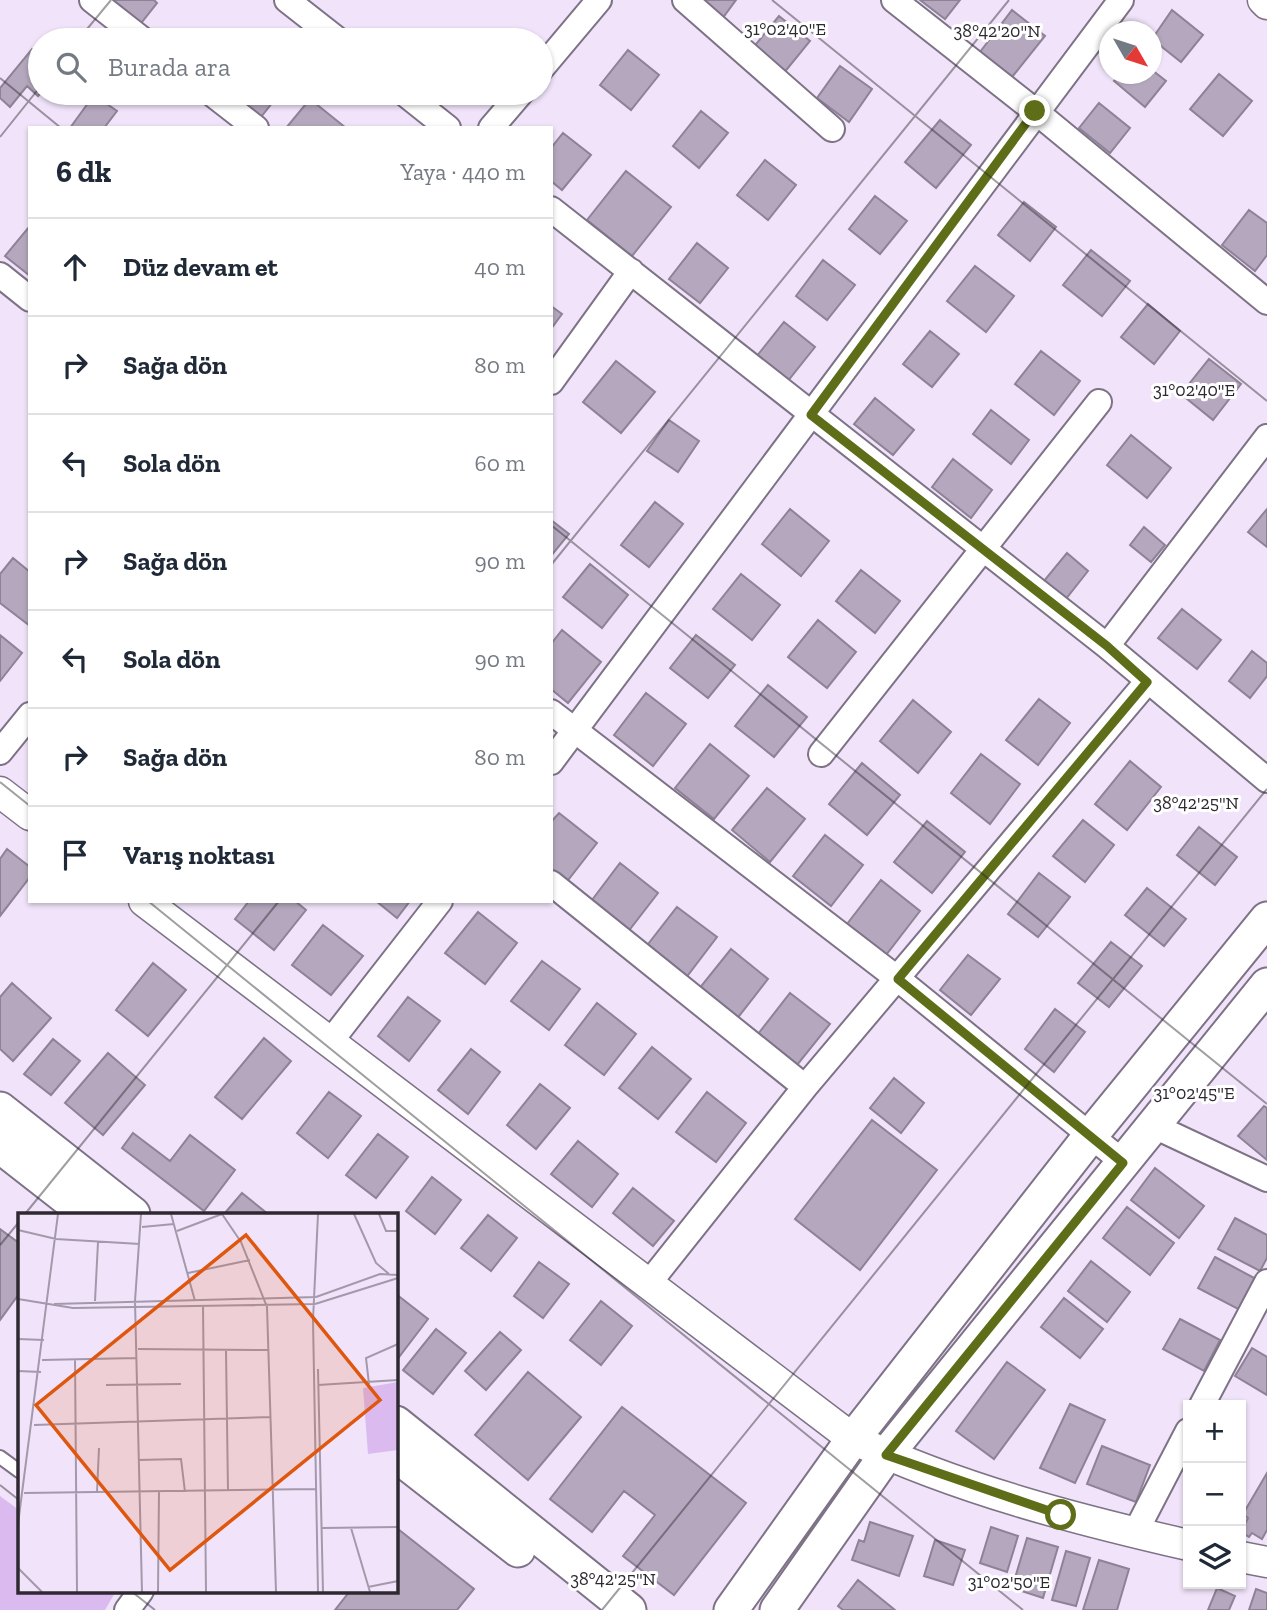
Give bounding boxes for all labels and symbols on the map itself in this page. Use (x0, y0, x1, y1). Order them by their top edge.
text: 31°02'40"E (744, 18, 826, 40)
text: 38°42'20"N (954, 20, 1040, 42)
north arrow (1099, 21, 1162, 84)
route end (1019, 95, 1050, 126)
text: 31°02'40"E (1153, 379, 1235, 401)
text: 38°42'25"N (1153, 792, 1239, 814)
text: 31°02'45"E (1153, 1082, 1235, 1104)
inset map (18, 1213, 397, 1592)
route start (1045, 1499, 1076, 1530)
text: 38°42'25"N (570, 1568, 656, 1590)
text: 31°02'50"E (968, 1571, 1050, 1593)

